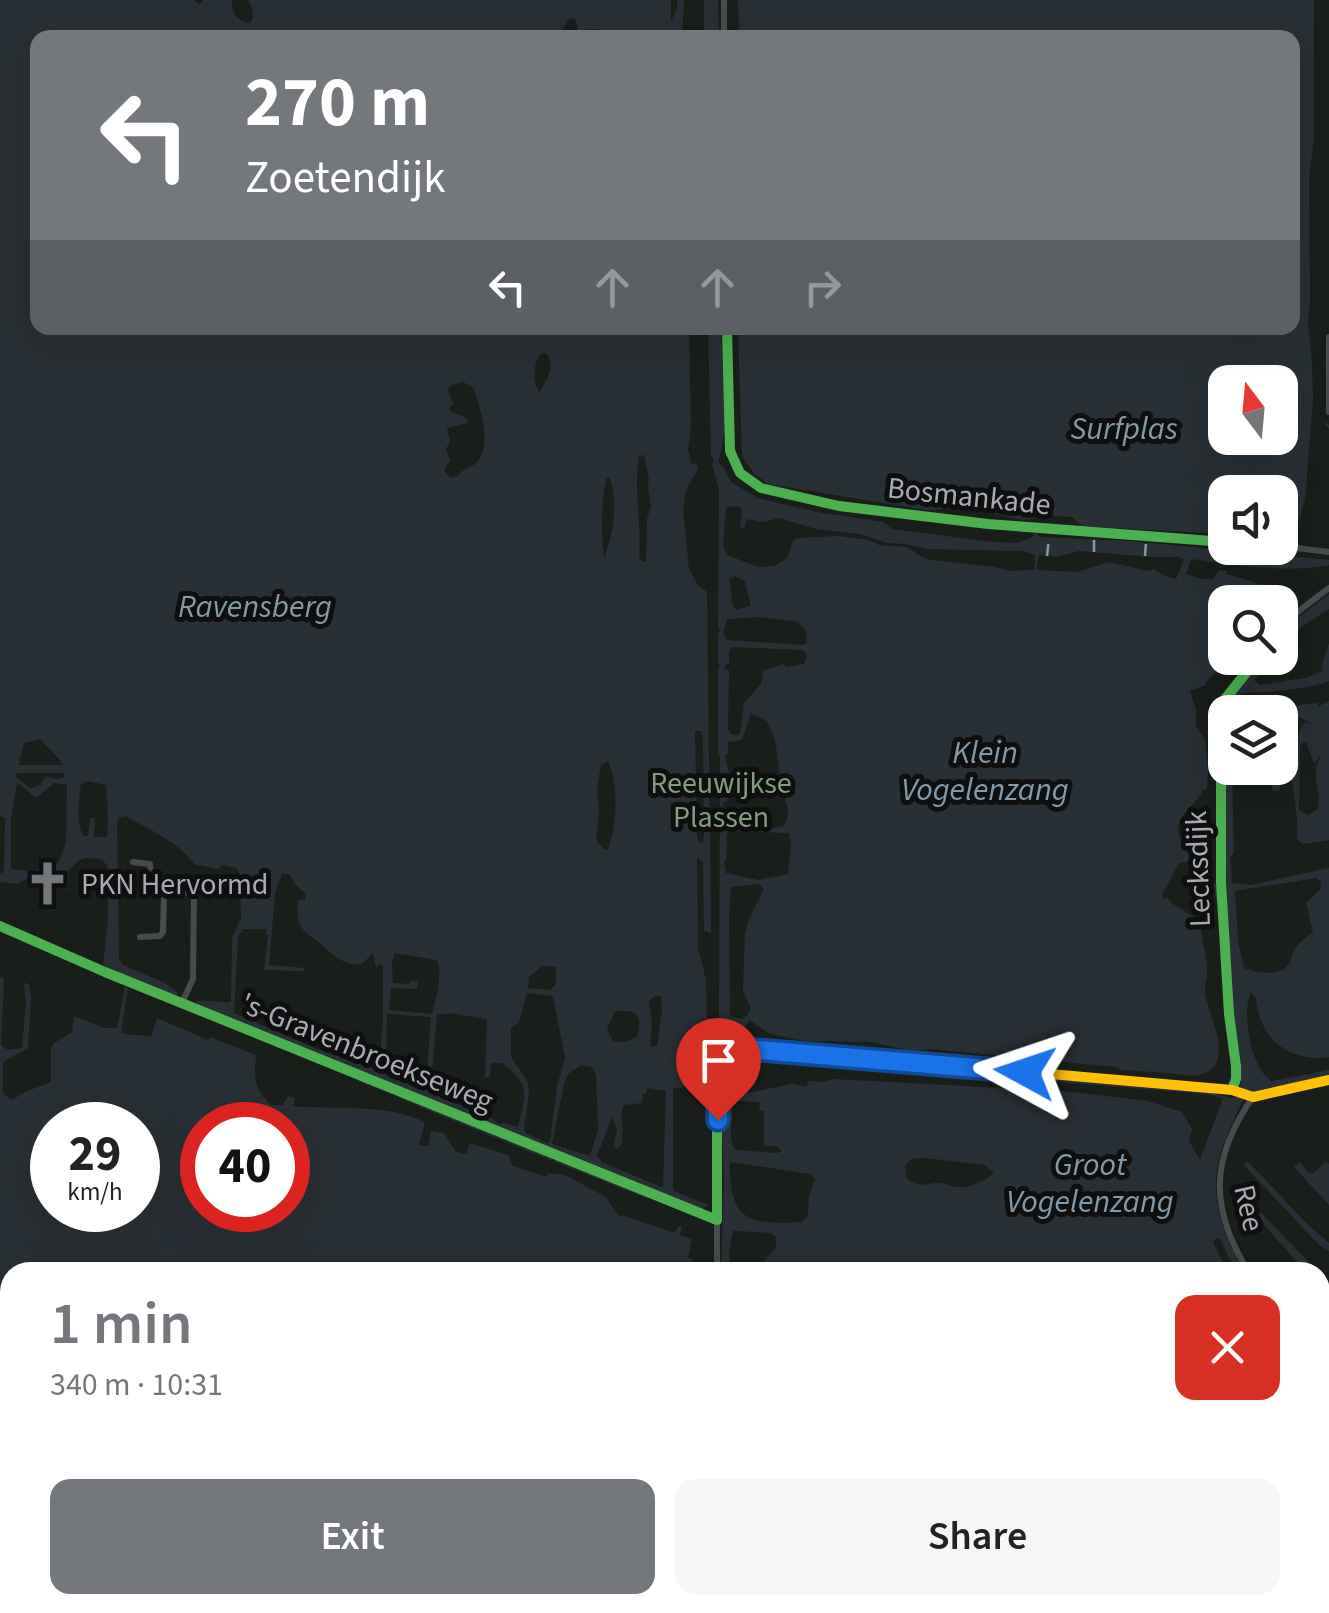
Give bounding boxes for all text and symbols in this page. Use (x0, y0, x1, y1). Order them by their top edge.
text: 270 m (245, 53, 430, 153)
icon: left (80, 70, 210, 200)
text: Zoetendijk (245, 146, 446, 210)
icon: left (480, 260, 535, 315)
icon: ahead (585, 260, 640, 315)
icon: ahead (690, 260, 745, 315)
icon: right (795, 260, 850, 315)
north arrow (1208, 365, 1298, 455)
map controls (1208, 365, 1298, 785)
water label: Surfplas (1070, 406, 1178, 452)
street label: Bosmankade (885, 467, 1053, 526)
button: sound (1208, 475, 1298, 565)
water label: Ravensberg (178, 584, 332, 630)
button: search (1208, 585, 1298, 675)
button: layers (1208, 695, 1298, 785)
water label: Klein Vogelenzang (901, 730, 1069, 813)
park label: Reeuwijkse Plassen (650, 762, 792, 839)
street label: Lecksdijk (1175, 810, 1222, 928)
church icon: PKN Hervormd (24, 860, 72, 908)
place label: PKN Hervormd (81, 863, 268, 906)
street label: 's-Gravenbroekseweg (234, 982, 500, 1123)
pin (676, 1018, 761, 1121)
position arrow (973, 1020, 1077, 1124)
icon: arrive (691, 1033, 746, 1088)
speed limit sign: 40 (180, 1102, 310, 1232)
text: 29 (69, 1119, 121, 1190)
water label: Groot Vogelenzang (1006, 1142, 1174, 1225)
text: km/h (67, 1174, 123, 1210)
street label: Ree (1222, 1181, 1275, 1236)
text: 1 min (50, 1282, 193, 1367)
button: close (1175, 1295, 1280, 1400)
text: 340 m · 10:31 (50, 1362, 223, 1408)
button: Exit (50, 1479, 655, 1594)
button: Share (675, 1479, 1280, 1594)

